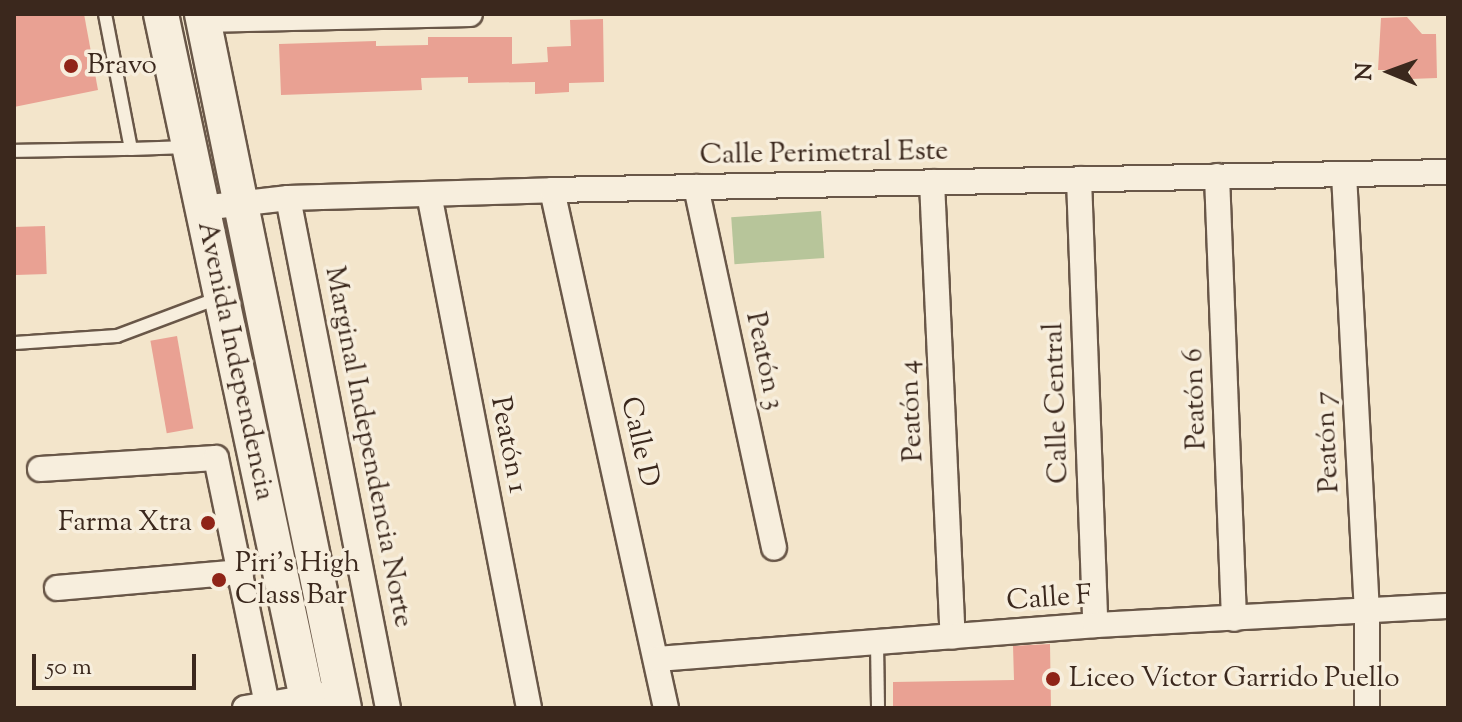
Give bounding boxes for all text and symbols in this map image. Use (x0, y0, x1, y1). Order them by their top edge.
north arrow (1350, 32, 1430, 112)
place label: Bravo (87, 49, 157, 83)
marker: Bravo (62, 57, 80, 75)
text: N (1350, 63, 1382, 81)
street label: Calle Perimetral Este (699, 135, 949, 173)
street label: Avenida Independencia (189, 219, 281, 503)
street label: Marginal Independencia Norte (317, 264, 419, 630)
street label: Peatón 3 (737, 309, 791, 413)
street label: Calle Central (1037, 322, 1077, 484)
street label: Peatón 6 (1177, 348, 1215, 450)
street label: Peatón 4 (893, 359, 931, 463)
street label: Peatón 7 (1309, 390, 1347, 494)
street label: Peatón 1 (482, 394, 534, 496)
street label: Calle D (612, 394, 666, 490)
place label: Farma Xtra (58, 506, 192, 540)
marker: Farma Xtra (199, 514, 217, 532)
place label: Piri's High Class Bar (235, 547, 360, 613)
marker: Piri's High Class Bar (210, 571, 228, 589)
street label: Calle F (1005, 579, 1093, 619)
scale bar (36, 638, 200, 688)
text: 50 m (46, 651, 92, 685)
place label: Liceo Víctor Garrido Puello (1069, 662, 1399, 696)
marker: Liceo Víctor Garrido Puello (1044, 670, 1062, 688)

